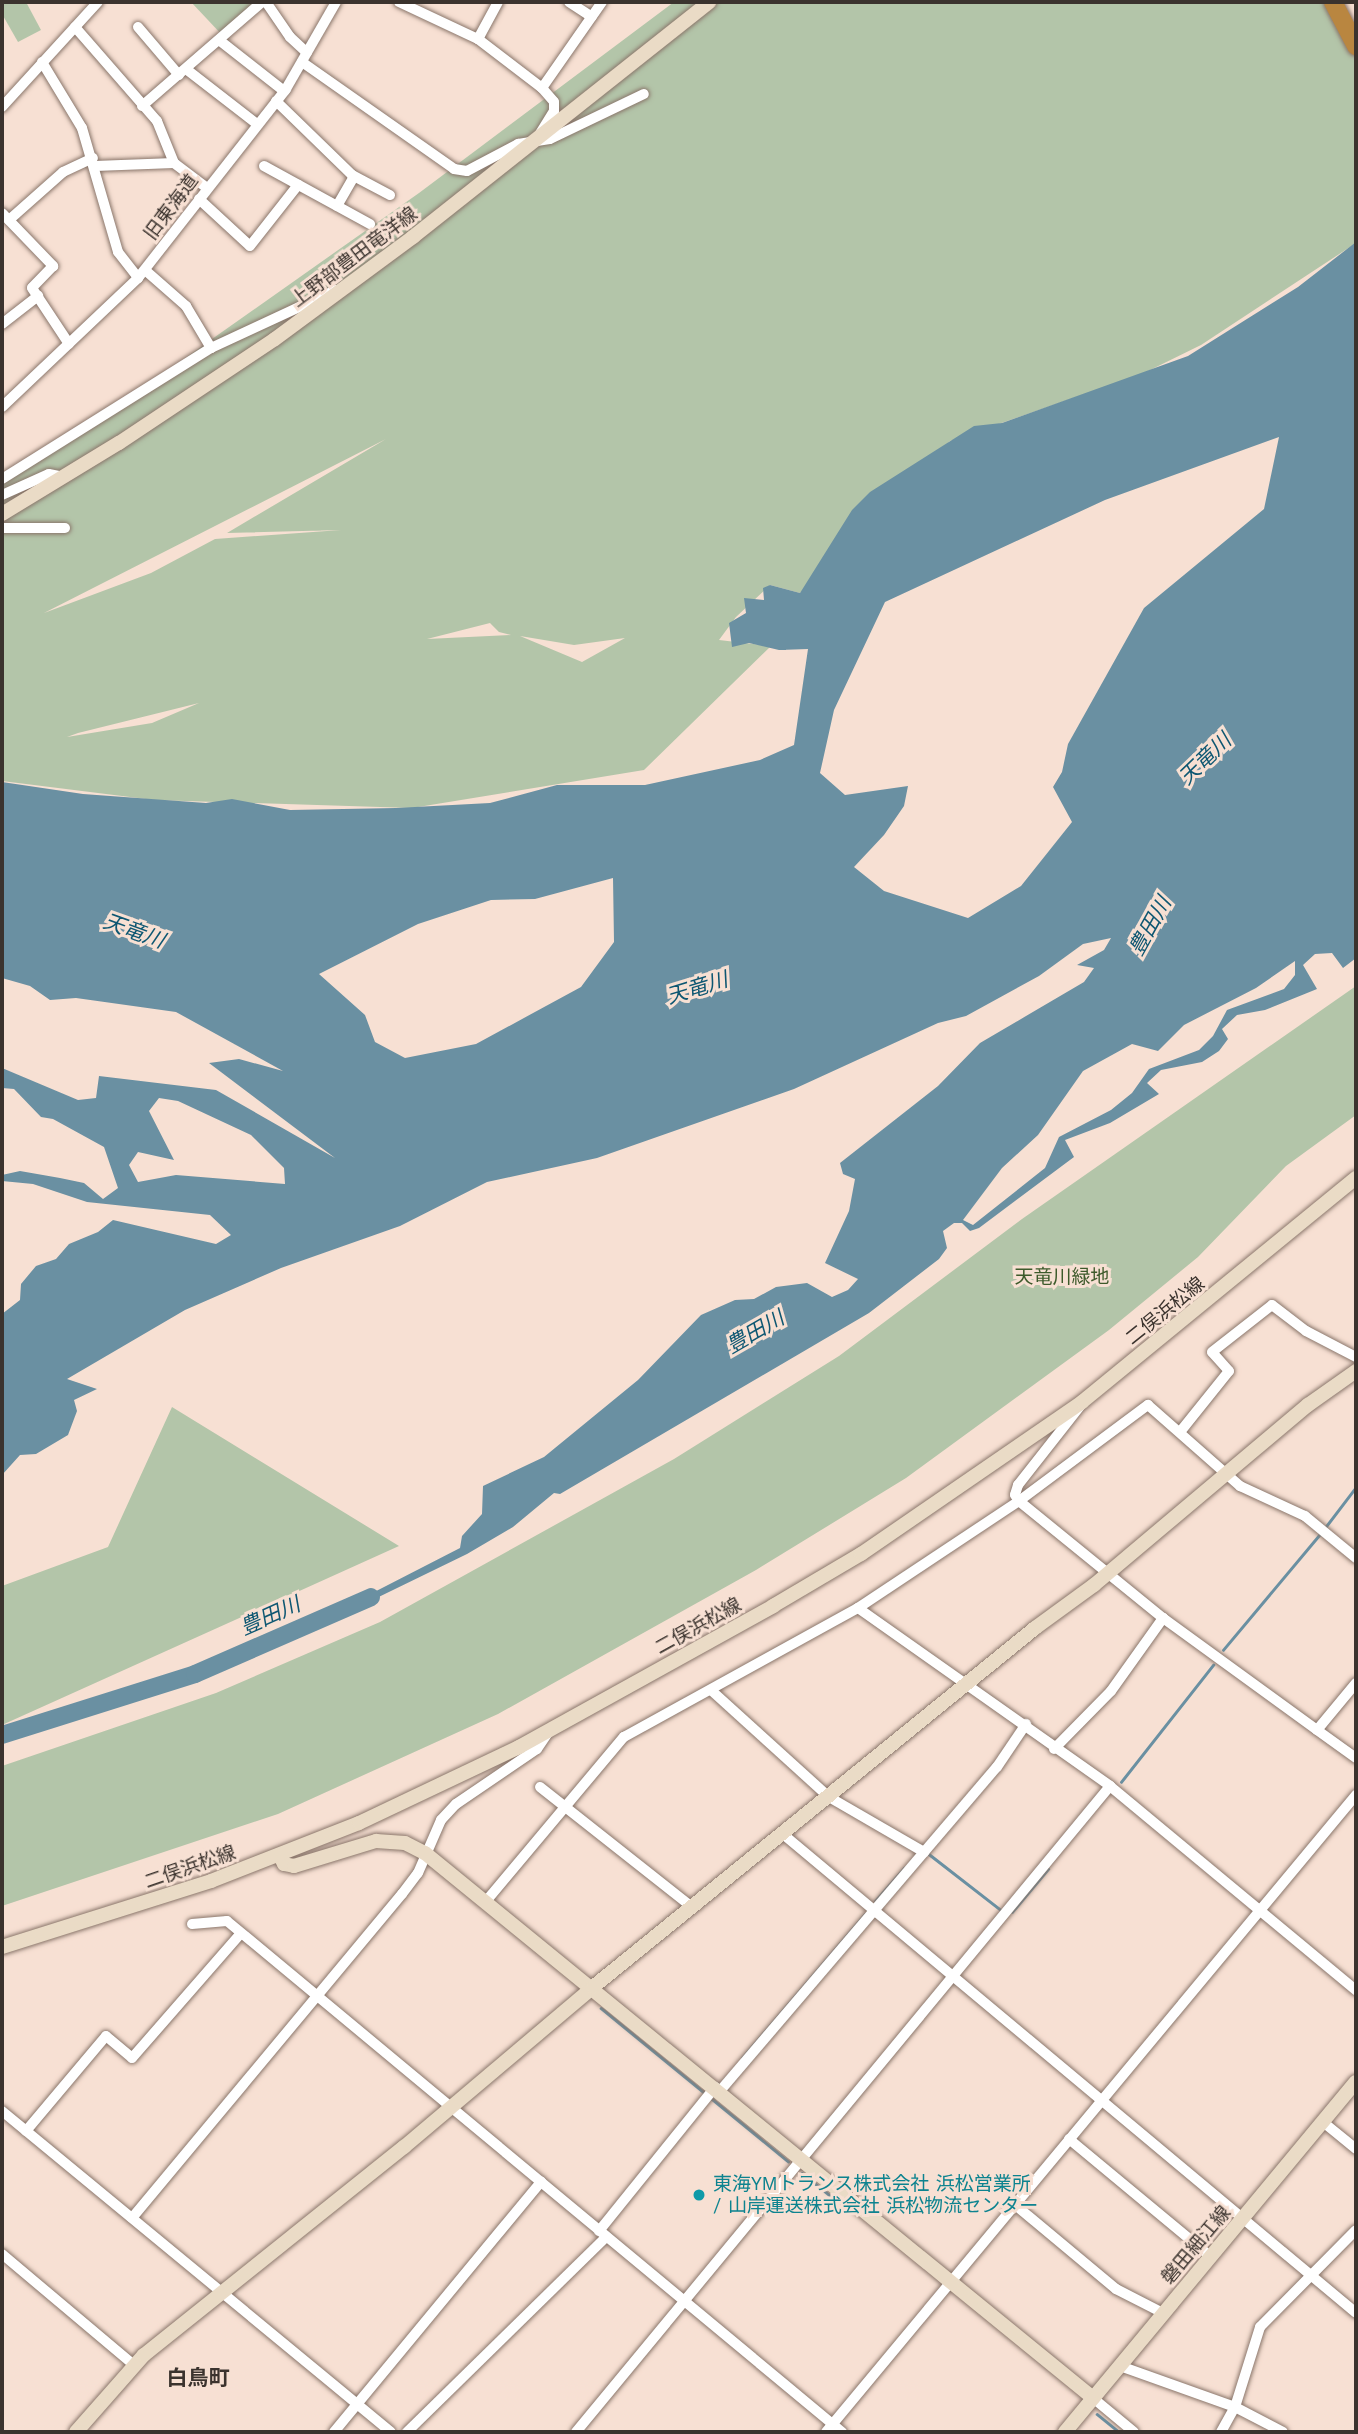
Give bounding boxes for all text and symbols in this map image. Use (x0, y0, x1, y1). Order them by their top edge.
street label: 旧東海道 (139, 170, 203, 244)
street label: 上野部豊田竜洋線 (286, 202, 422, 312)
water label: 天竜川 (1174, 728, 1236, 790)
water label: 豊田川 (1124, 892, 1176, 960)
water label: 天竜川 (100, 908, 168, 954)
water label: 天竜川 (663, 967, 731, 1009)
park label: 天竜川緑地 (1015, 1266, 1109, 1288)
street label: 二俣浜松線 (1121, 1272, 1209, 1350)
water label: 豊田川 (721, 1305, 789, 1359)
water label: 豊田川 (236, 1592, 304, 1640)
street label: 二俣浜松線 (651, 1593, 745, 1659)
street label: 二俣浜松線 (141, 1841, 239, 1893)
place label: 東海YMトランス株式会社 浜松営業所 / 山岸運送株式会社 浜松物流センター (713, 2173, 1038, 2217)
marker: 東海YMトランス株式会社 浜松営業所 / 山岸運送株式会社 浜松物流センター (691, 2187, 707, 2203)
street label: 磐田細江線 (1157, 2201, 1235, 2289)
district label: 白鳥町 (167, 2365, 229, 2391)

